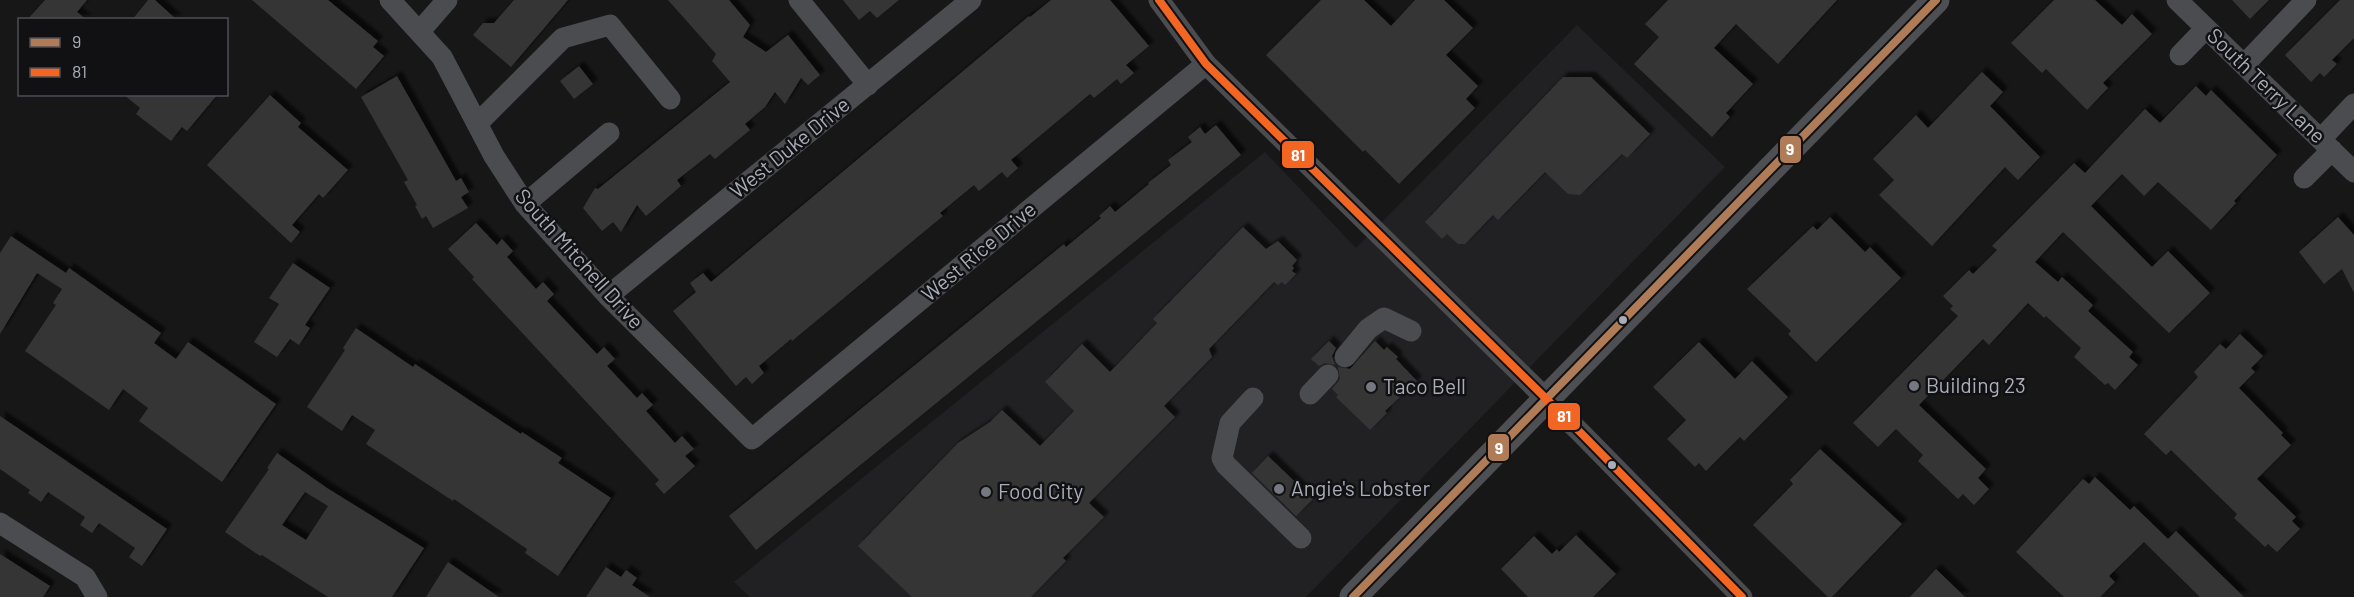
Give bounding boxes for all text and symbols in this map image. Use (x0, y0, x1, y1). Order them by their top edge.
legend (18, 18, 228, 96)
street label: South Terry Lane (2203, 22, 2331, 148)
text: 9 (72, 30, 81, 52)
text: 81 (72, 60, 87, 82)
street label: West Duke Drive (724, 91, 854, 203)
line badge: 9 (1779, 135, 1802, 164)
text: 9 (1786, 139, 1794, 158)
line badge: 81 (1281, 140, 1315, 169)
text: 81 (1291, 145, 1305, 164)
street label: South Mitchell Drive (511, 183, 650, 333)
street label: West Rice Drive (916, 196, 1040, 306)
unlabelled marker (1617, 314, 1629, 326)
place label: Building 23 (1926, 372, 2026, 397)
place label: Taco Bell (1383, 373, 1466, 398)
marker: Building 23 (1907, 379, 1921, 393)
marker: Taco Bell (1364, 380, 1378, 394)
line badge: 81 (1547, 402, 1581, 431)
text: 81 (1557, 406, 1571, 425)
line badge: 9 (1487, 433, 1510, 462)
text: 9 (1495, 438, 1503, 457)
unlabelled marker (1606, 459, 1618, 471)
place label: Angie's Lobster (1291, 475, 1430, 500)
place label: Food City (998, 478, 1083, 503)
marker: Angie's Lobster (1272, 482, 1286, 496)
marker: Food City (979, 485, 993, 499)

